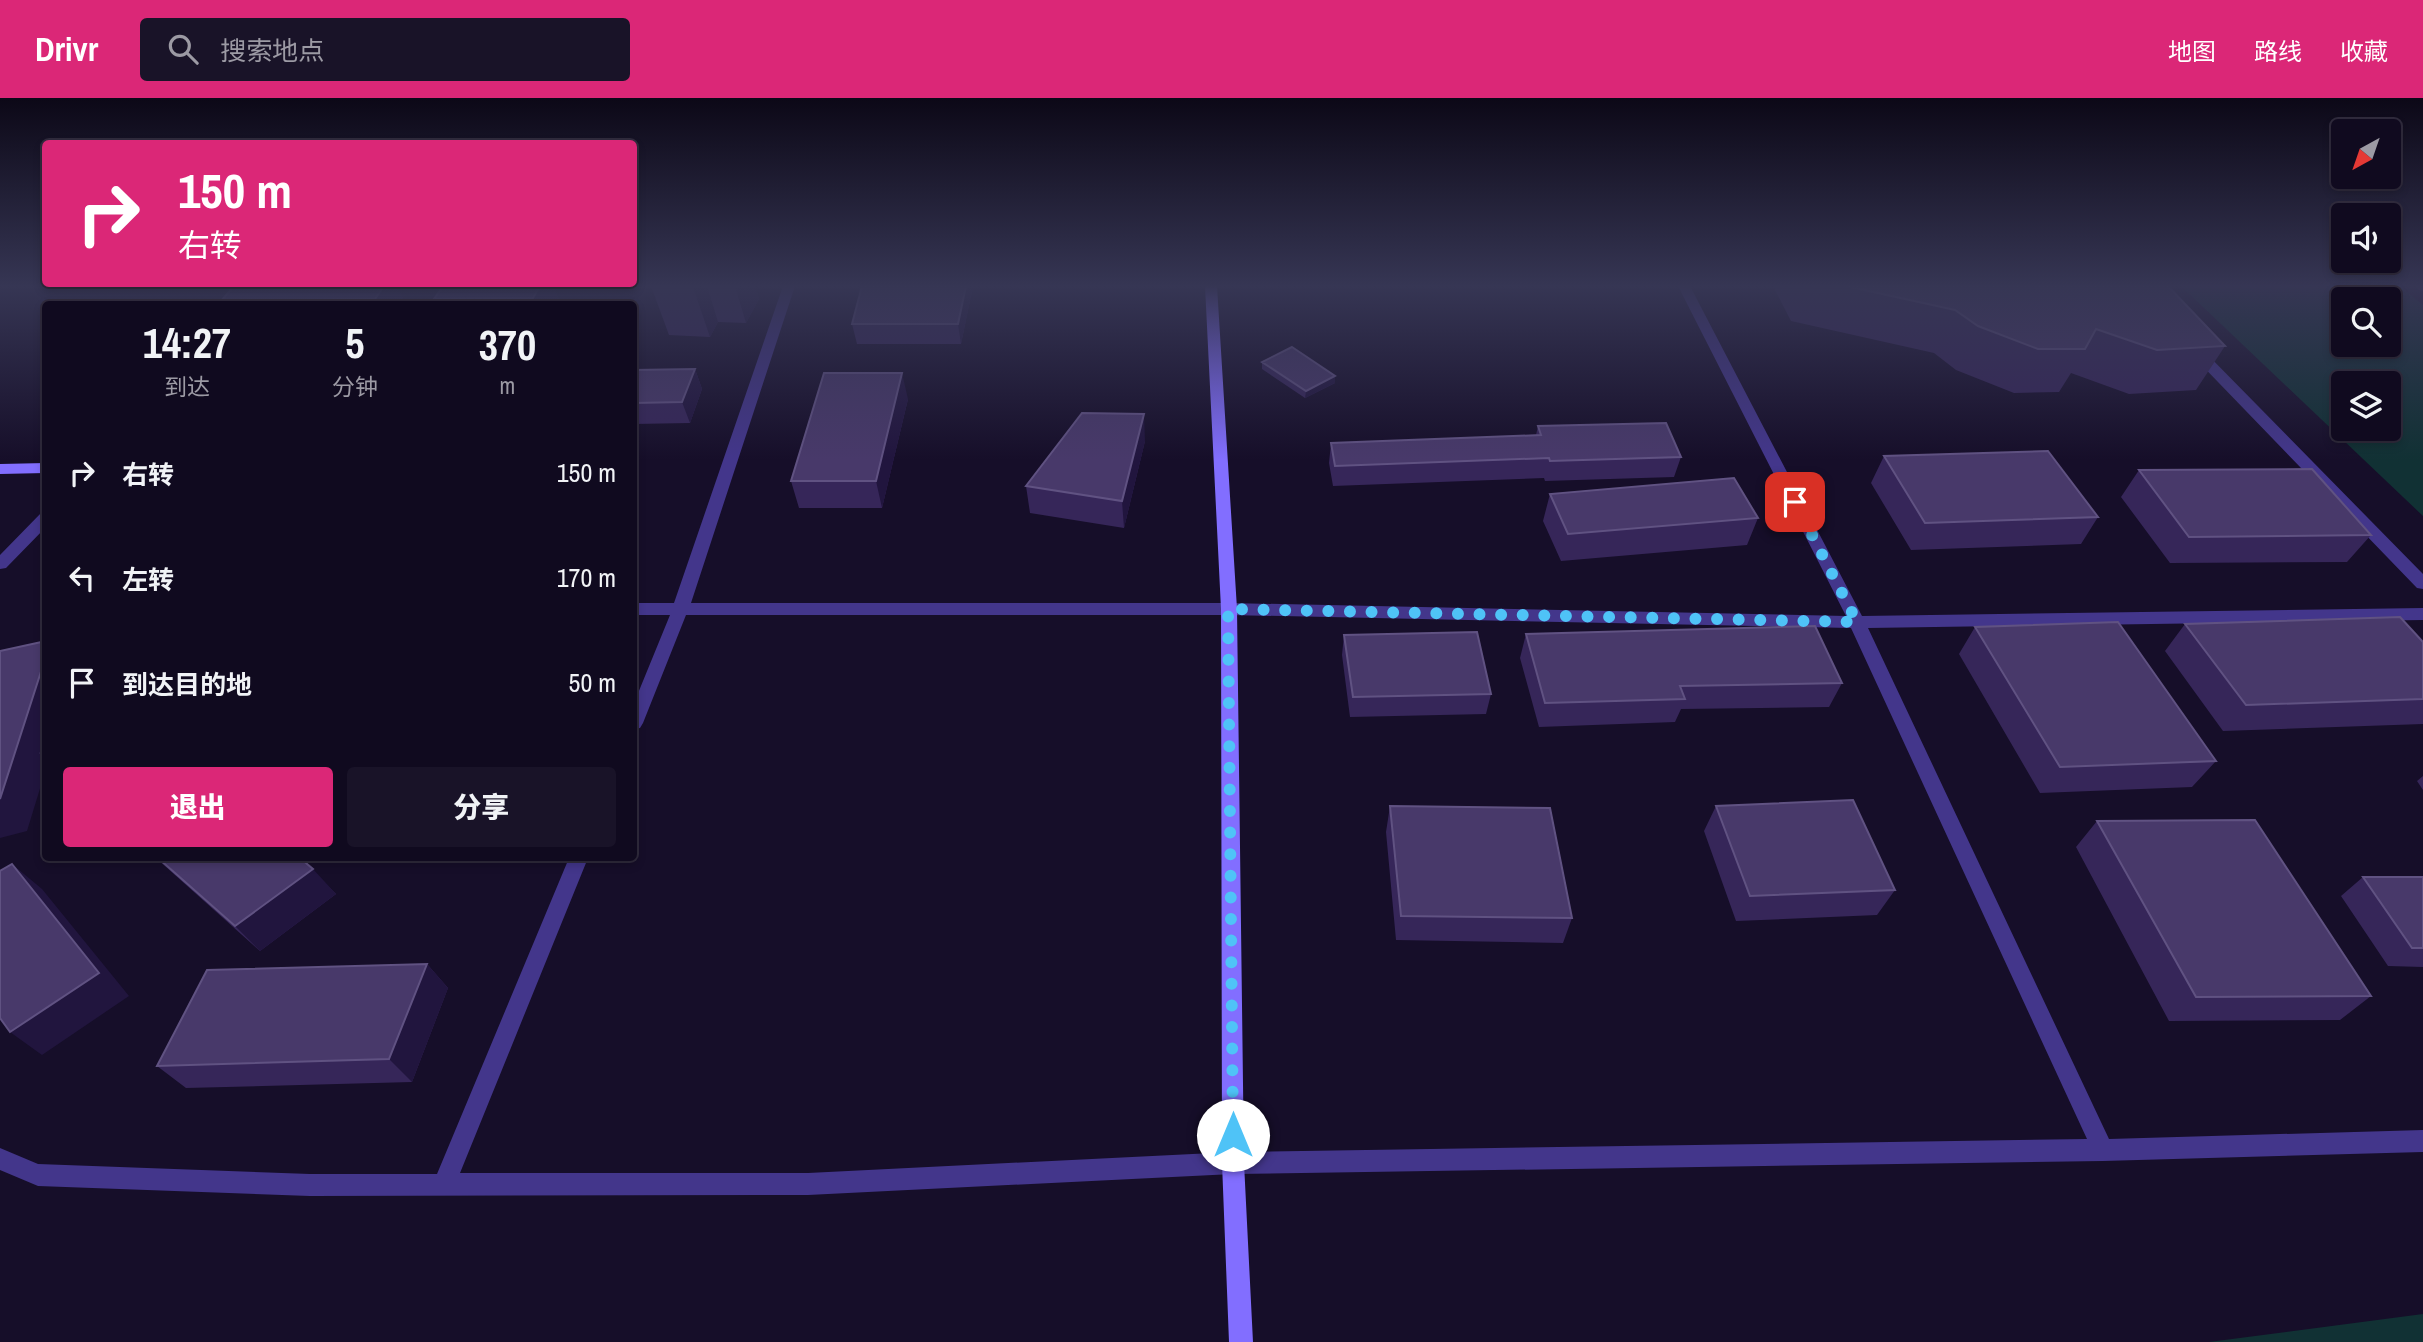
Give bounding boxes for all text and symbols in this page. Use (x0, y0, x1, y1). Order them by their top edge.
search box (140, 18, 630, 81)
text: Drivr (35, 27, 98, 71)
icon: search (164, 30, 202, 68)
text: 搜索地点 (220, 33, 324, 68)
text: 地图 (2168, 35, 2216, 67)
text: 路线 (2254, 35, 2302, 67)
text: 收藏 (2340, 35, 2388, 67)
north arrow (2331, 119, 2401, 189)
map controls (2331, 119, 2401, 441)
text: 150 m (178, 157, 292, 223)
icon: right (63, 168, 154, 259)
button: sound (2331, 203, 2401, 273)
text: 右转 (178, 224, 242, 267)
button: search (2331, 287, 2401, 357)
text: 14:27 (143, 315, 231, 371)
text: 5 (345, 315, 364, 371)
text: 370 (479, 317, 536, 373)
text: m (500, 370, 515, 401)
text: 到达 (164, 371, 210, 402)
text: 分钟 (332, 371, 378, 402)
button: layers (2331, 371, 2401, 441)
icon: right (63, 454, 101, 492)
text: 150 m (557, 455, 616, 490)
text: 右转 (122, 457, 174, 492)
pin (1765, 472, 1825, 532)
icon: arrive (1776, 483, 1814, 521)
icon: left (63, 559, 101, 597)
text: 170 m (557, 560, 616, 595)
text: 左转 (122, 562, 174, 597)
icon: arrive (63, 664, 101, 702)
text: 50 m (569, 665, 616, 700)
text: 到达目的地 (122, 667, 252, 702)
button: 退出 (63, 767, 333, 847)
button: 分享 (347, 767, 616, 847)
position arrow (1196, 1098, 1270, 1172)

